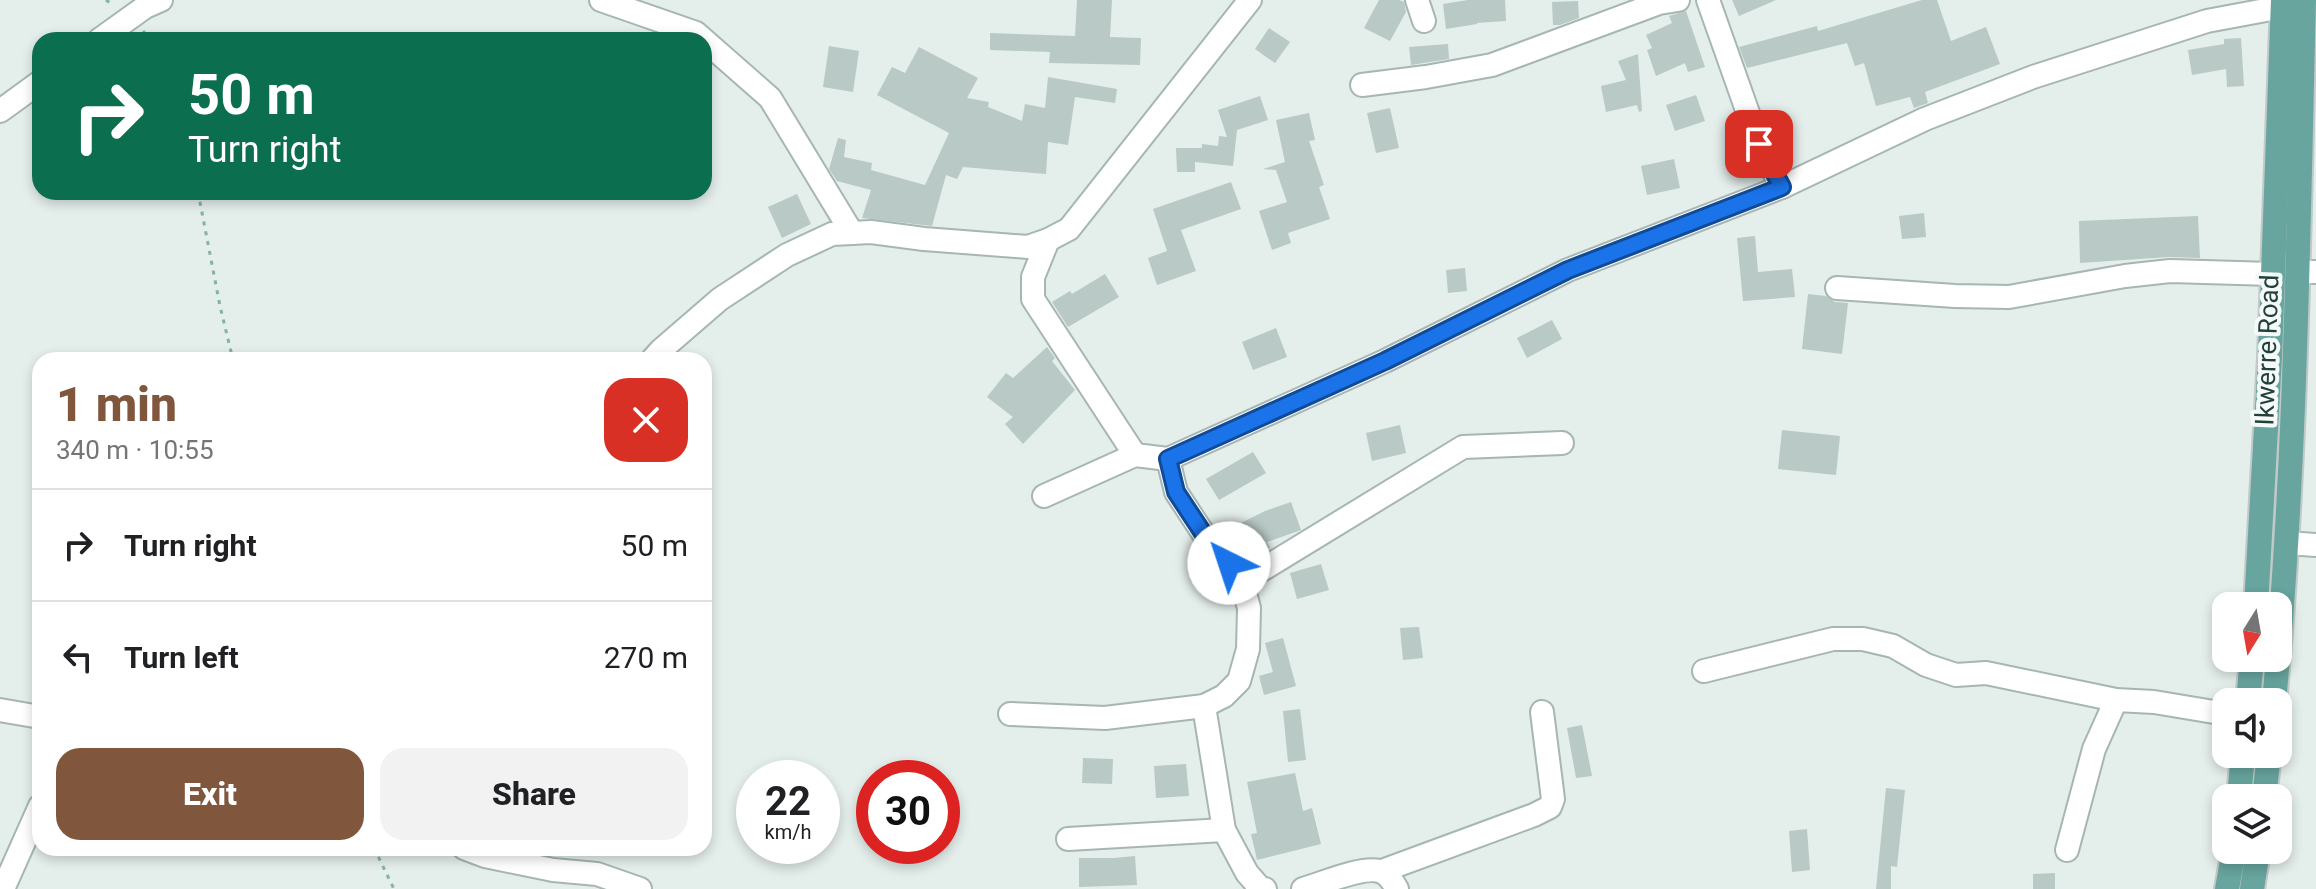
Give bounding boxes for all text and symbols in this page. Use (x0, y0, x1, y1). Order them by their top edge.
text: 50 m (188, 62, 315, 128)
icon: right (56, 64, 160, 168)
pin (1725, 110, 1793, 178)
icon: arrive (1737, 122, 1781, 166)
text: Turn right (188, 129, 341, 171)
street label: Ikwerre Road (2249, 274, 2285, 426)
text: 1 min (56, 376, 177, 433)
button: close (604, 378, 688, 462)
text: 340 m · 10:55 (56, 435, 214, 465)
position arrow (1187, 521, 1271, 605)
icon: right (56, 523, 100, 567)
text: Turn right (124, 528, 257, 563)
text: 50 m (621, 528, 688, 563)
north arrow (2212, 592, 2292, 672)
map controls (2212, 592, 2292, 864)
icon: left (56, 635, 100, 679)
text: Turn left (124, 640, 239, 675)
text: 270 m (604, 640, 688, 675)
button: sound (2212, 688, 2292, 768)
button: Exit (56, 748, 364, 840)
button: Share (380, 748, 688, 840)
speed limit sign: 30 (856, 760, 960, 864)
text: 22 (765, 778, 811, 825)
button: layers (2212, 784, 2292, 864)
text: km/h (765, 820, 811, 844)

